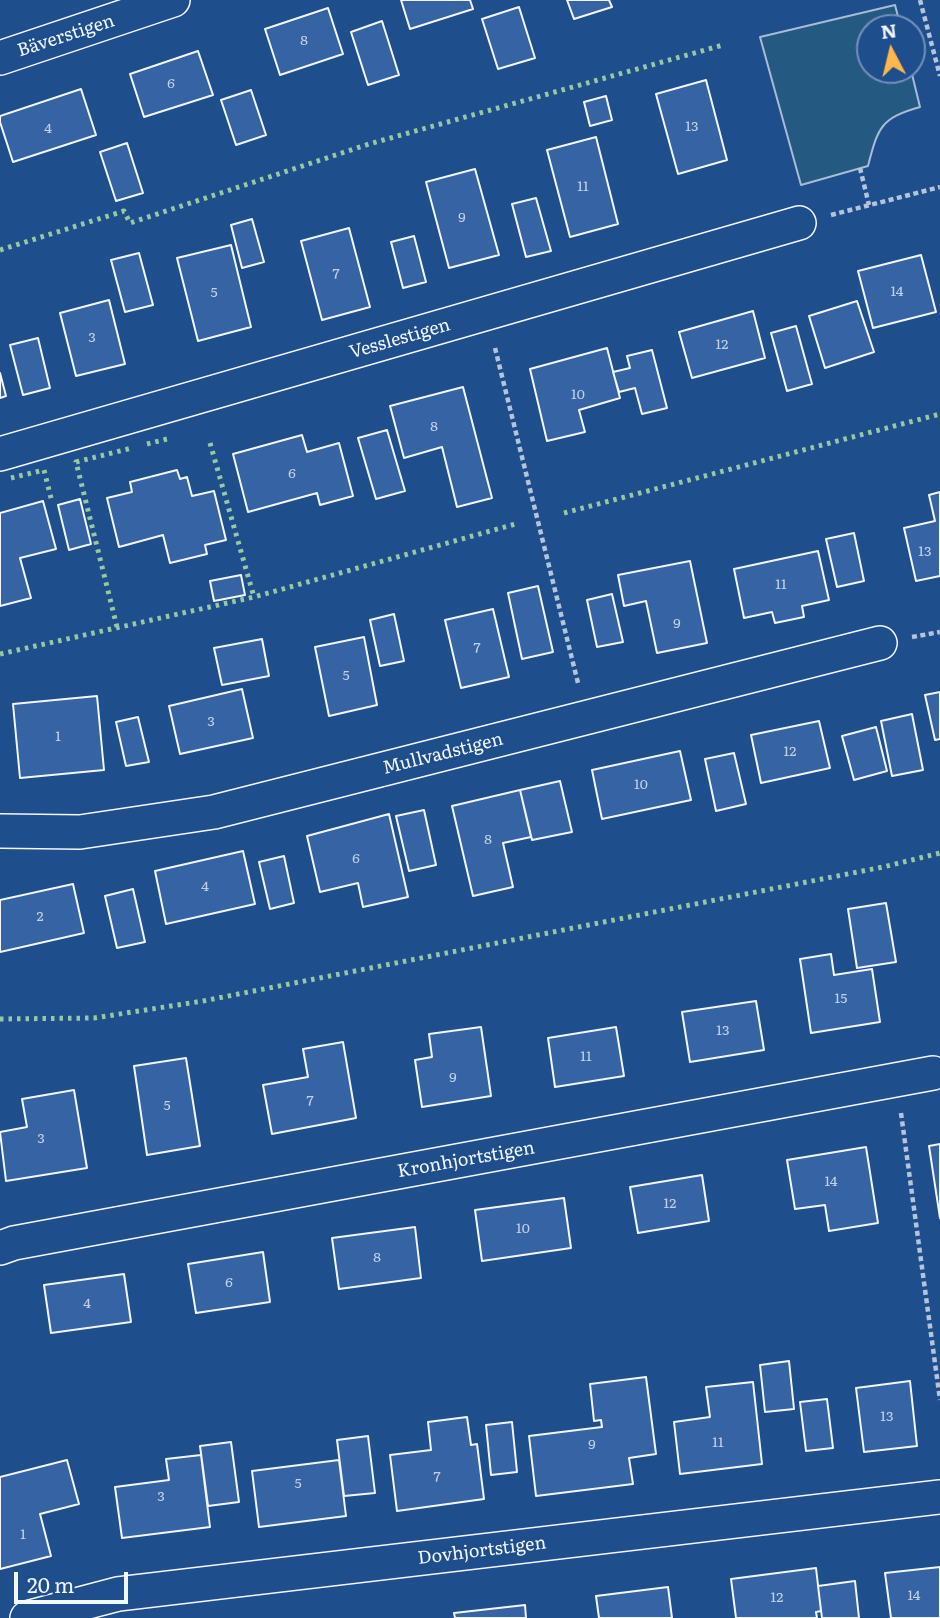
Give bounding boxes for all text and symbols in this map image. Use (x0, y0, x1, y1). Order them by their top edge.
street label: Bäverstigen (15, 10, 117, 62)
north arrow (856, 14, 926, 84)
text: N (879, 15, 898, 45)
house number: 8 (300, 33, 308, 49)
house number: 6 (167, 76, 175, 92)
house number: 13 (685, 119, 699, 135)
house number: 4 (44, 121, 52, 137)
house number: 11 (577, 179, 589, 195)
house number: 9 (458, 210, 466, 226)
house number: 7 (332, 266, 340, 282)
house number: 14 (891, 284, 903, 300)
house number: 5 (210, 285, 218, 301)
street label: Vesslestigen (347, 314, 453, 364)
house number: 3 (88, 330, 96, 346)
house number: 12 (716, 337, 728, 353)
house number: 10 (571, 387, 585, 403)
house number: 8 (430, 419, 438, 435)
house number: 6 (288, 466, 296, 482)
house number: 13 (918, 544, 932, 560)
house number: 11 (775, 577, 787, 593)
house number: 9 (673, 616, 681, 632)
house number: 7 (473, 640, 481, 656)
house number: 5 (342, 668, 350, 684)
house number: 3 (207, 714, 215, 730)
house number: 1 (55, 729, 61, 745)
street label: Mullvadstigen (381, 729, 505, 779)
house number: 12 (784, 744, 796, 760)
house number: 10 (634, 777, 648, 793)
house number: 8 (484, 832, 492, 848)
house number: 6 (352, 851, 360, 867)
house number: 4 (201, 879, 209, 895)
house number: 2 (36, 909, 44, 925)
house number: 15 (835, 991, 847, 1007)
house number: 13 (716, 1023, 730, 1039)
house number: 11 (580, 1049, 592, 1065)
house number: 9 (449, 1070, 457, 1086)
house number: 7 (306, 1093, 314, 1109)
house number: 5 (163, 1098, 171, 1114)
house number: 3 (37, 1131, 45, 1147)
street label: Kronhjortstigen (396, 1137, 536, 1183)
house number: 14 (825, 1174, 837, 1190)
house number: 12 (664, 1196, 676, 1212)
house number: 10 (516, 1221, 530, 1237)
house number: 8 (373, 1250, 381, 1266)
house number: 6 (225, 1275, 233, 1291)
house number: 4 (83, 1296, 91, 1312)
house number: 13 (880, 1409, 894, 1425)
house number: 11 (712, 1435, 724, 1451)
house number: 9 (588, 1437, 596, 1453)
house number: 7 (433, 1469, 441, 1485)
house number: 5 (294, 1476, 302, 1492)
house number: 3 (157, 1489, 165, 1505)
house number: 1 (20, 1527, 26, 1543)
street label: Dovhjortstigen (417, 1532, 547, 1570)
scale bar (18, 1558, 131, 1602)
text: 20 m (27, 1568, 74, 1599)
house number: 14 (908, 1588, 920, 1604)
house number: 12 (771, 1590, 783, 1606)

